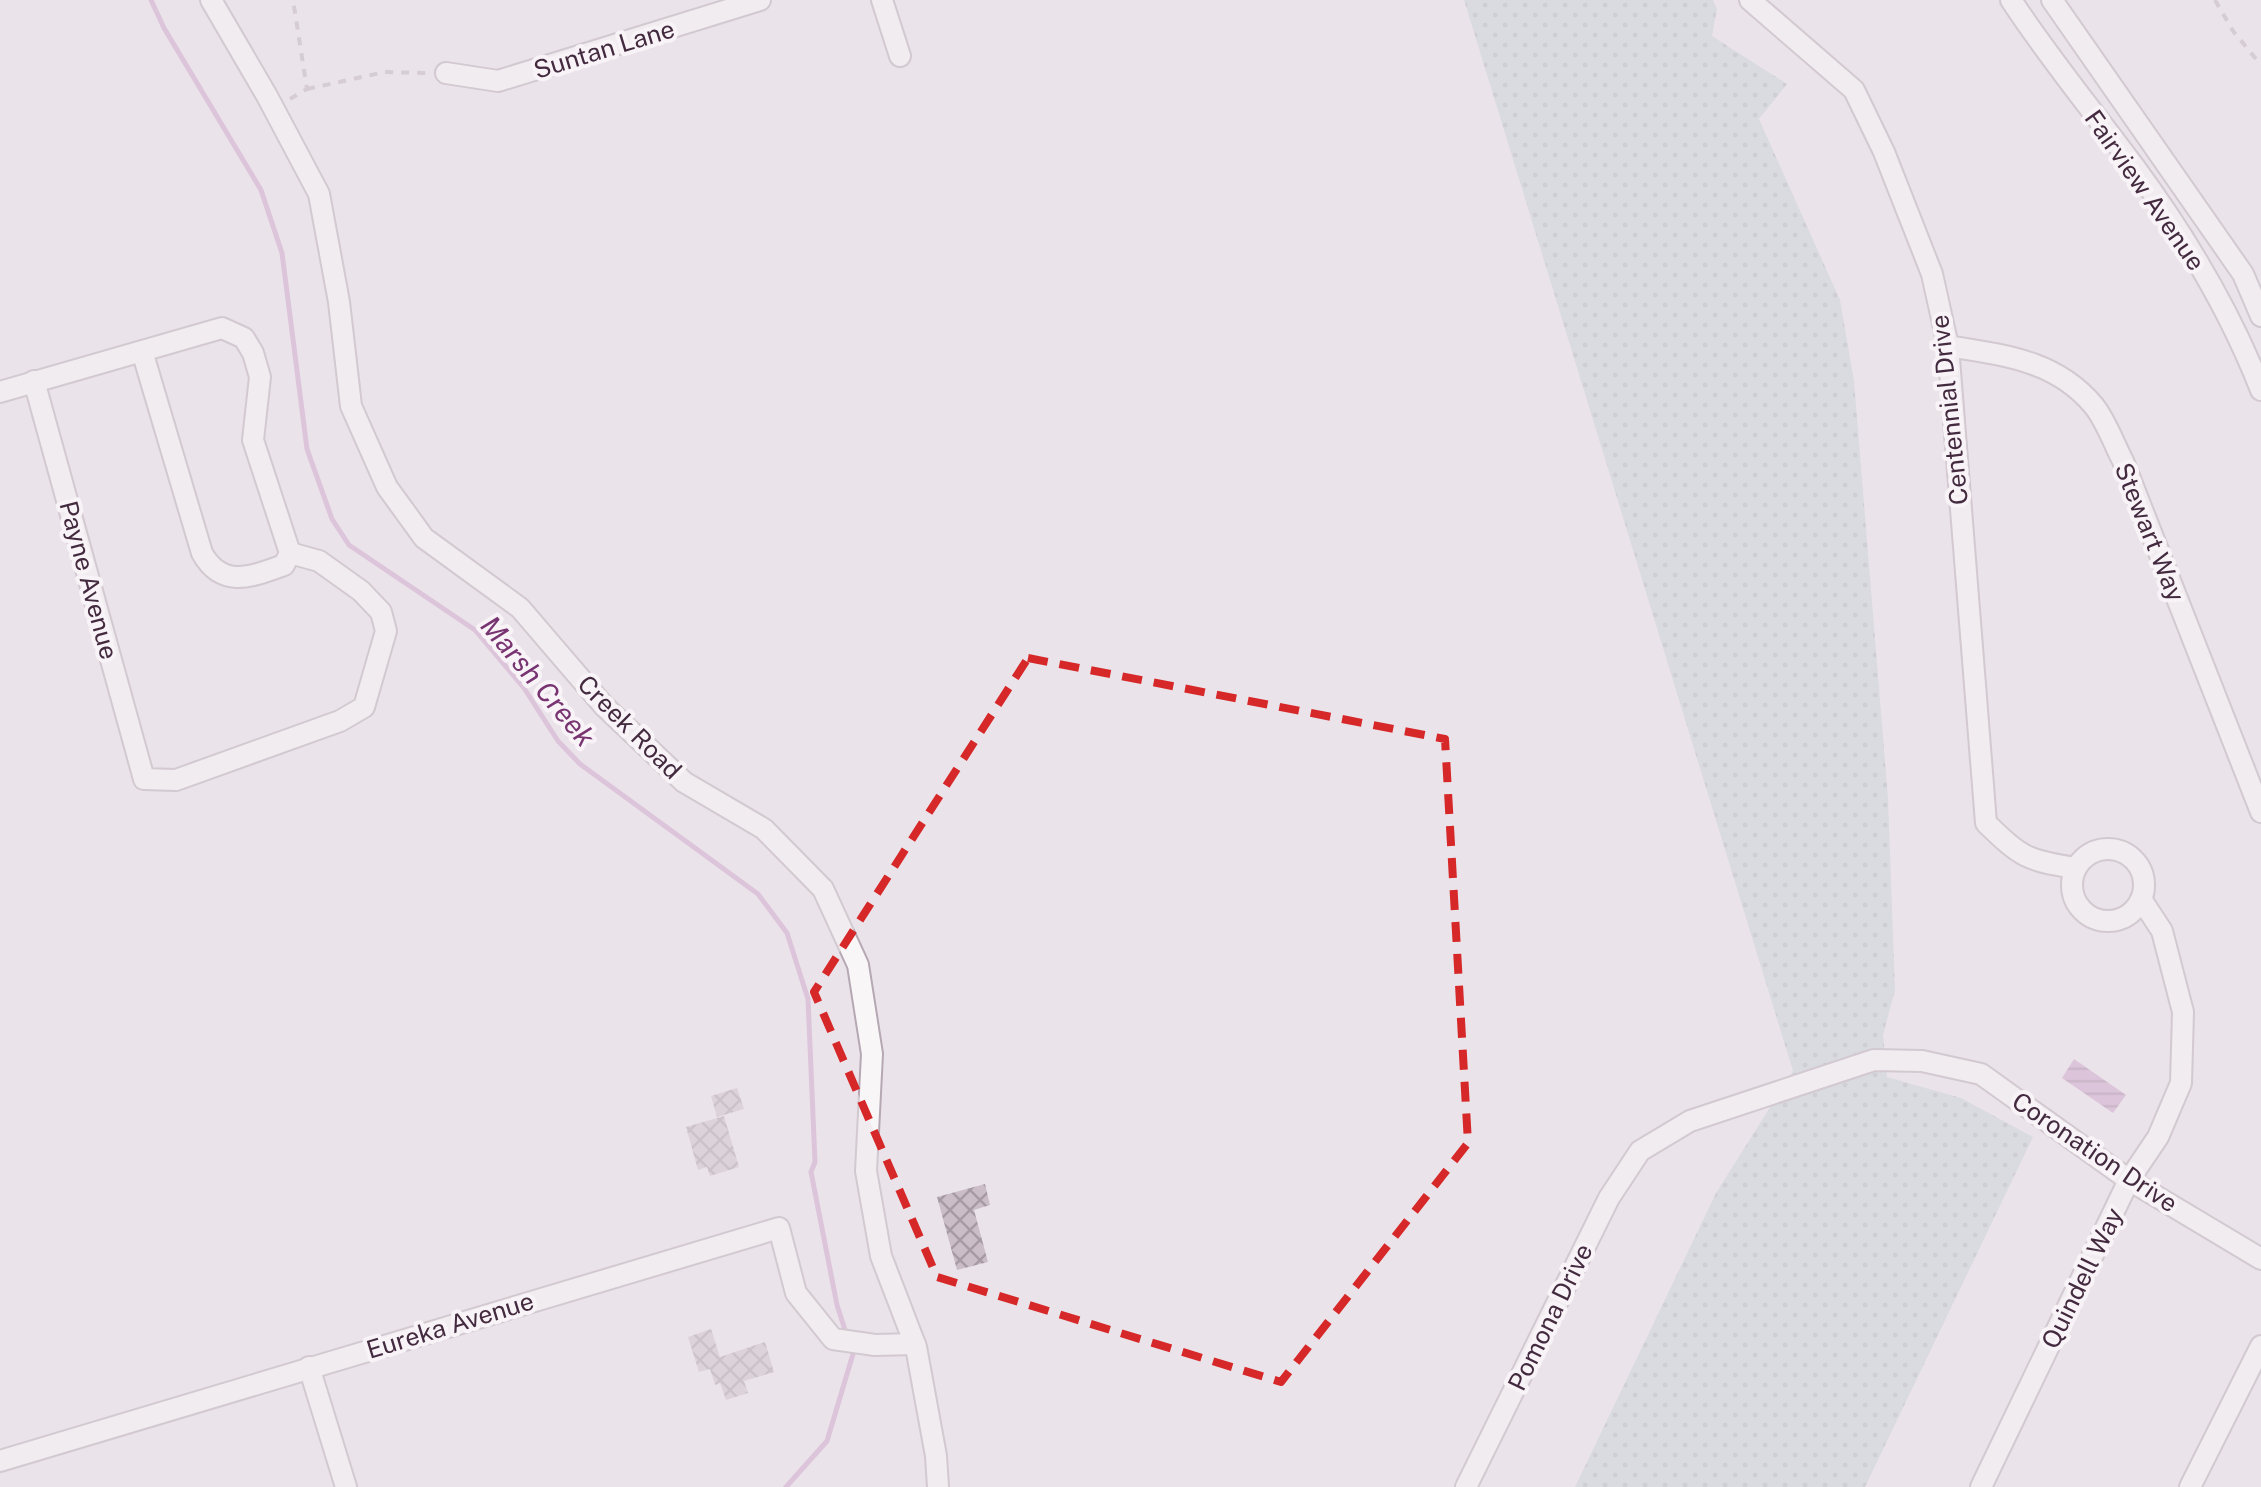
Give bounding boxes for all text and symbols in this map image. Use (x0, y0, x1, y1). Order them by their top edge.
street label: Suntan Lane (530, 13, 678, 85)
street label: Fairview Avenue (2079, 104, 2211, 276)
street label: Centennial Drive (1924, 313, 1974, 507)
street label: Stewart Way (2109, 458, 2191, 606)
street label: Payne Avenue (53, 497, 125, 663)
water label: Marsh Creek (474, 609, 602, 753)
street label: Creek Road (572, 669, 688, 785)
street label: Coronation Drive (2007, 1086, 2183, 1218)
street label: Quindell Way (2035, 1203, 2129, 1353)
street label: Pomona Drive (1502, 1239, 1598, 1395)
street label: Eureka Avenue (363, 1285, 537, 1365)

